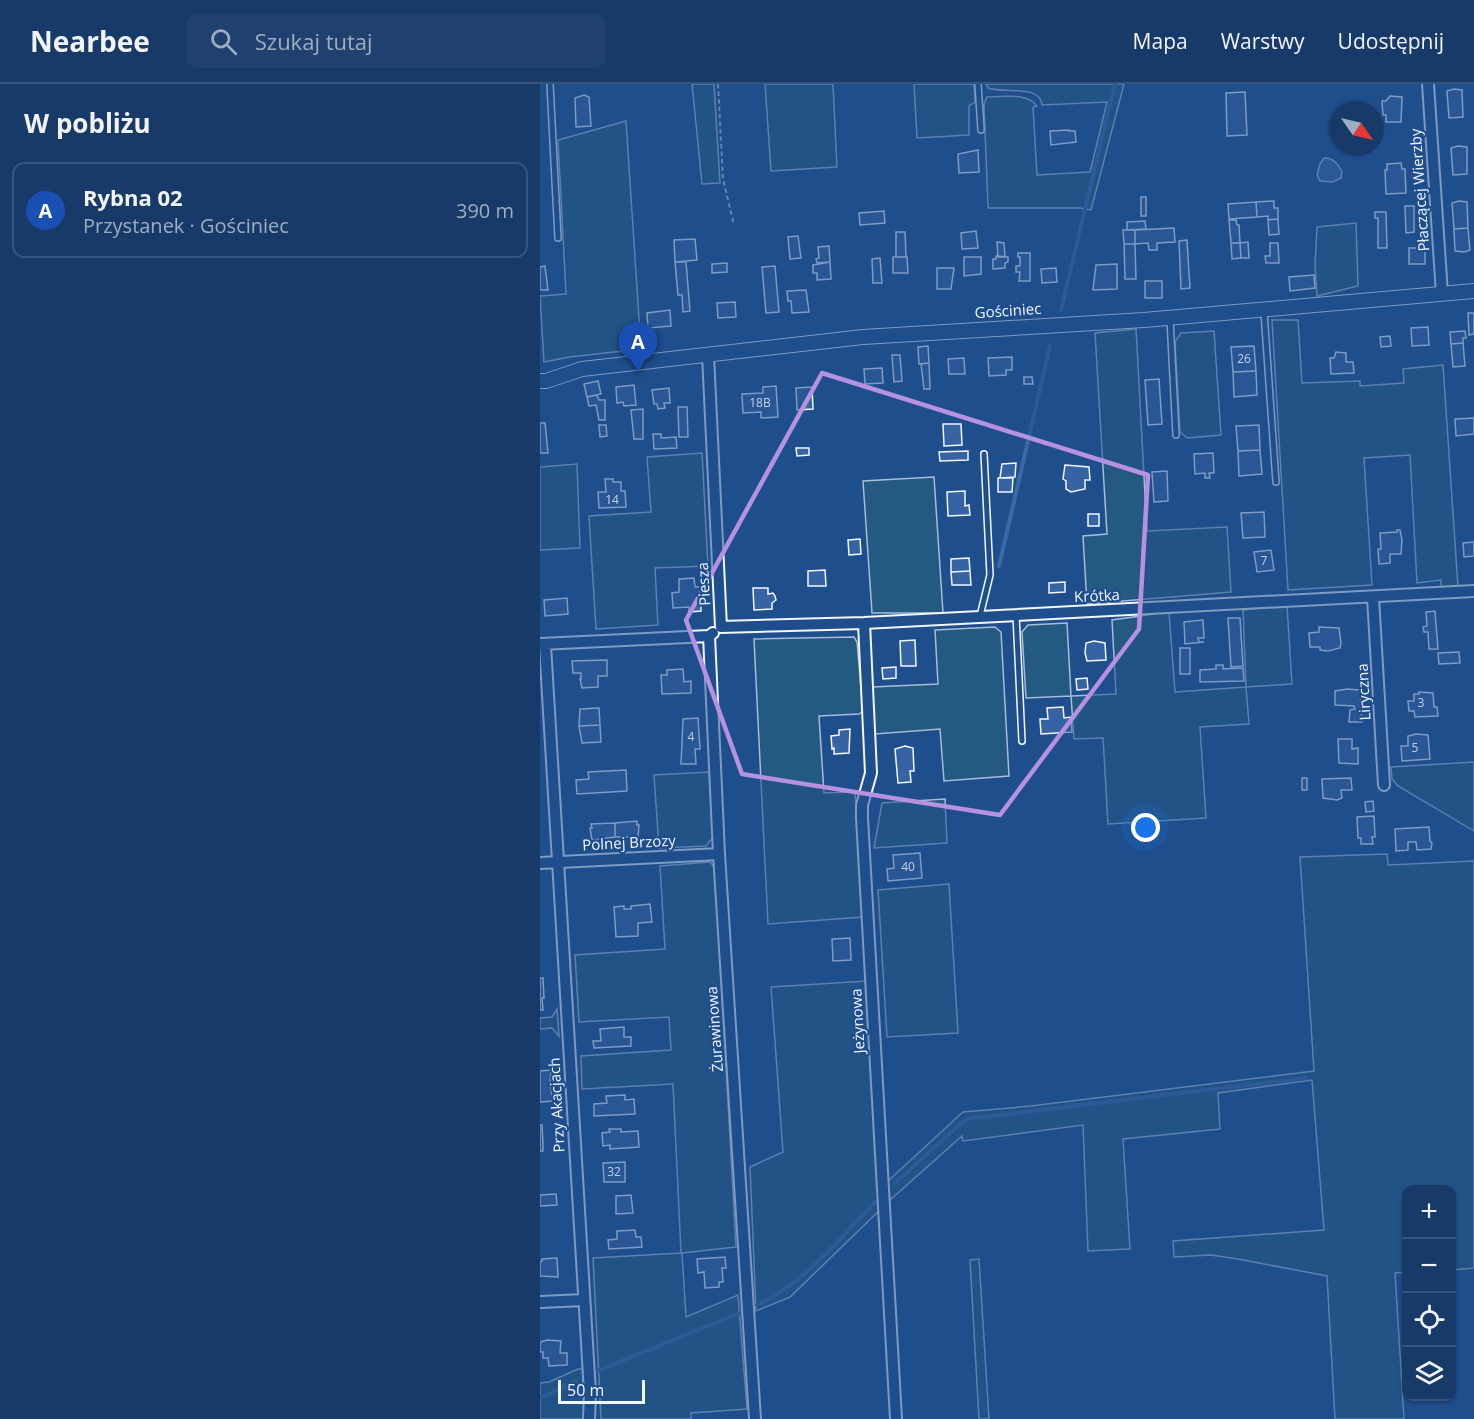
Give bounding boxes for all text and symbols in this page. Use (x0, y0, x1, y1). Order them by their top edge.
search box (186, 14, 606, 68)
text: Nearbee (30, 22, 150, 60)
icon: search (207, 25, 240, 58)
text: Szukaj tutaj (255, 26, 373, 56)
text: Mapa (1133, 27, 1188, 55)
text: Warstwy (1221, 27, 1305, 55)
text: Udostępnij (1338, 27, 1444, 55)
north arrow (1330, 102, 1384, 156)
text: W pobliżu (24, 105, 151, 141)
street label: Płaczącej Wierzby (1405, 128, 1433, 252)
text: Rybna 02 (83, 182, 183, 212)
text: A (39, 197, 52, 224)
text: 390 m (456, 197, 514, 224)
text: Przystanek · Gościniec (83, 212, 289, 239)
street label: Gościniec (974, 298, 1042, 322)
pin: A (618, 322, 658, 372)
house number: 26 (1237, 350, 1251, 367)
house number: 18B (749, 394, 771, 411)
house number: 14 (605, 491, 619, 508)
house number: 7 (1261, 552, 1268, 569)
street label: Piesza (692, 562, 714, 606)
street label: Krótka (1074, 584, 1120, 606)
street label: Liryczna (1352, 663, 1374, 721)
house number: 3 (1418, 694, 1425, 711)
house number: 4 (688, 728, 695, 745)
house number: 5 (1412, 739, 1419, 756)
your location (1131, 813, 1160, 842)
street label: Polnej Brzozy (582, 830, 677, 854)
house number: 40 (901, 858, 915, 875)
street label: Żurawinowa (701, 986, 727, 1073)
street label: Jeżynowa (845, 988, 869, 1056)
street label: Przy Akacjach (544, 1057, 568, 1153)
house number: 32 (607, 1163, 621, 1180)
map controls (1402, 1185, 1456, 1401)
button: + (1402, 1185, 1456, 1239)
button: − (1402, 1239, 1456, 1293)
button: locate (1402, 1293, 1456, 1347)
button: layers (1402, 1347, 1456, 1401)
scale bar (558, 1377, 645, 1404)
text: 50 m (567, 1379, 604, 1401)

